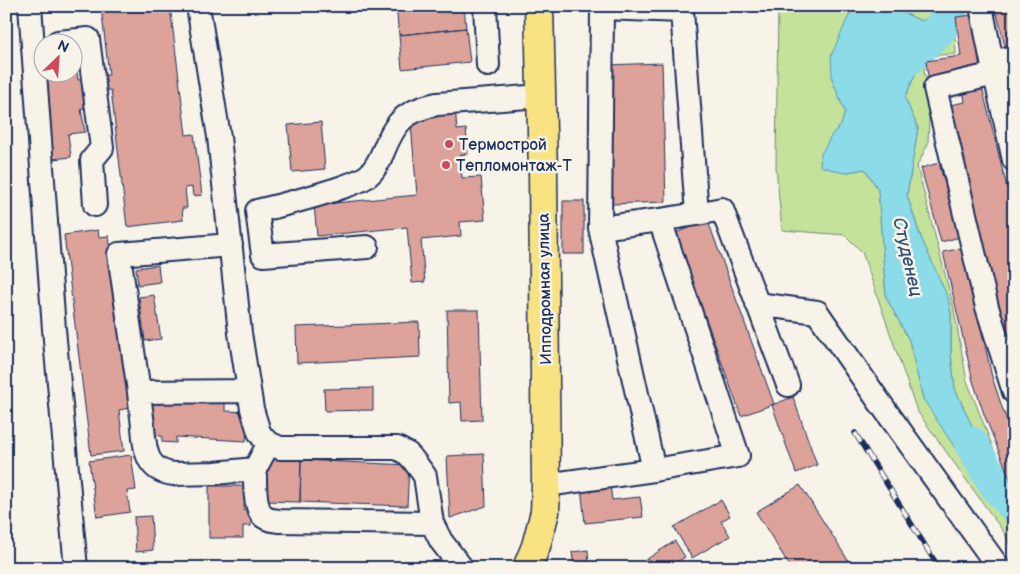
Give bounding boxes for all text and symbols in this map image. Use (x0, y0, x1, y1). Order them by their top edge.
north arrow (32, 32, 82, 82)
text: N (55, 37, 72, 57)
place label: Термострой (459, 136, 547, 155)
marker: Термострой (443, 138, 455, 150)
place label: Тепломонтаж-Т (456, 157, 572, 176)
marker: Тепломонтаж-Т (440, 159, 452, 171)
street label: Ипподромная улица (535, 212, 556, 365)
water label: Студенец (888, 215, 927, 299)

